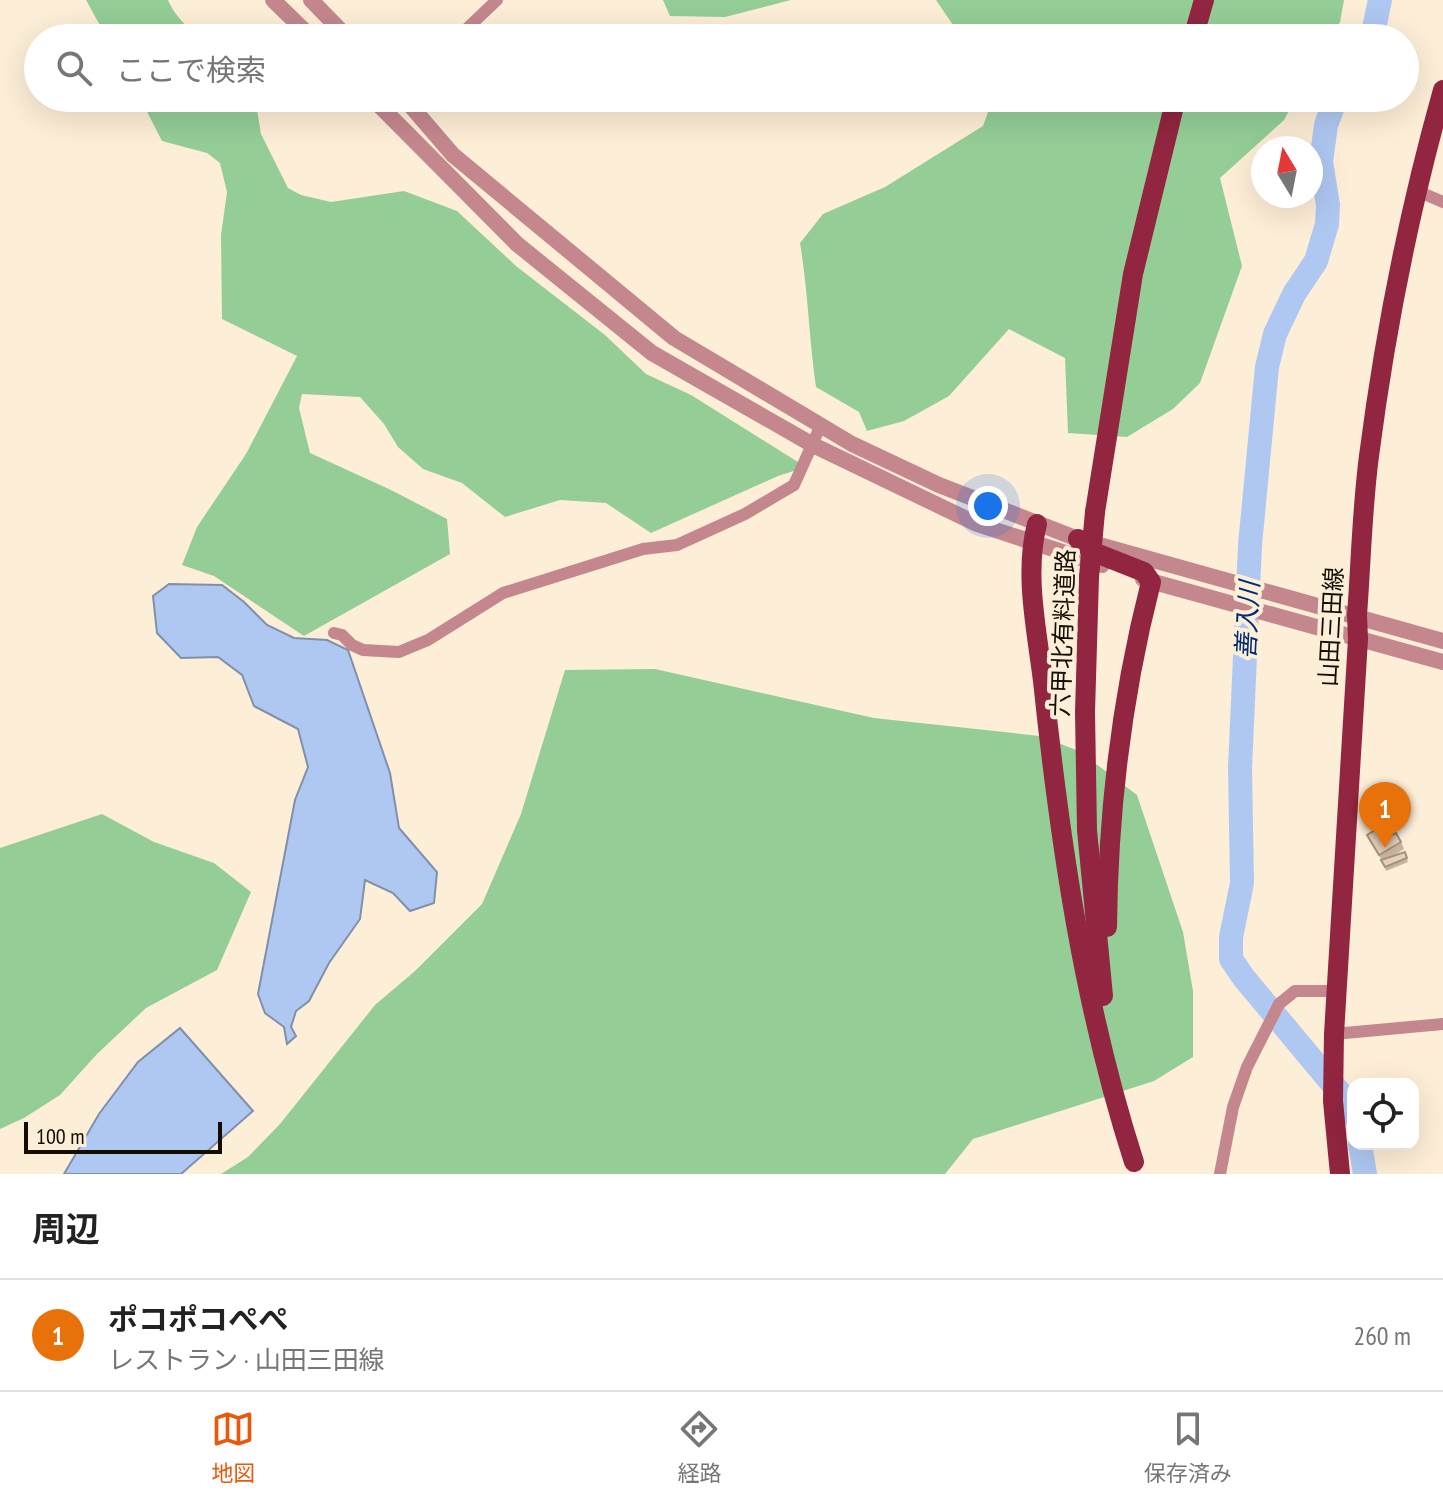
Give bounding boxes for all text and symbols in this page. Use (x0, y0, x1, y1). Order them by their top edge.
search box (24, 24, 1419, 112)
icon: search (52, 46, 96, 90)
text: ここで検索 (116, 50, 266, 89)
north arrow (1251, 136, 1323, 208)
your location (968, 486, 1008, 526)
street label: 六甲北有料道路 (1045, 549, 1081, 717)
street label: 山田三田線 (1312, 566, 1350, 688)
water label: 善入川 (1228, 577, 1266, 660)
pin: 1 (1359, 782, 1411, 848)
map controls (1347, 1078, 1419, 1150)
button: locate (1347, 1078, 1419, 1150)
scale bar (24, 1118, 222, 1154)
text: 100 m (36, 1122, 85, 1150)
text: 周辺 (32, 1206, 100, 1250)
text: ポコポコぺぺ (108, 1299, 288, 1338)
text: 1 (52, 1319, 64, 1352)
text: 260 m (1353, 1319, 1411, 1352)
text: レストラン · 山田三田線 (108, 1343, 385, 1376)
tab: 地図 (211, 1407, 255, 1487)
tab: 経路 (677, 1407, 722, 1487)
tab: 保存済み (1144, 1407, 1232, 1487)

